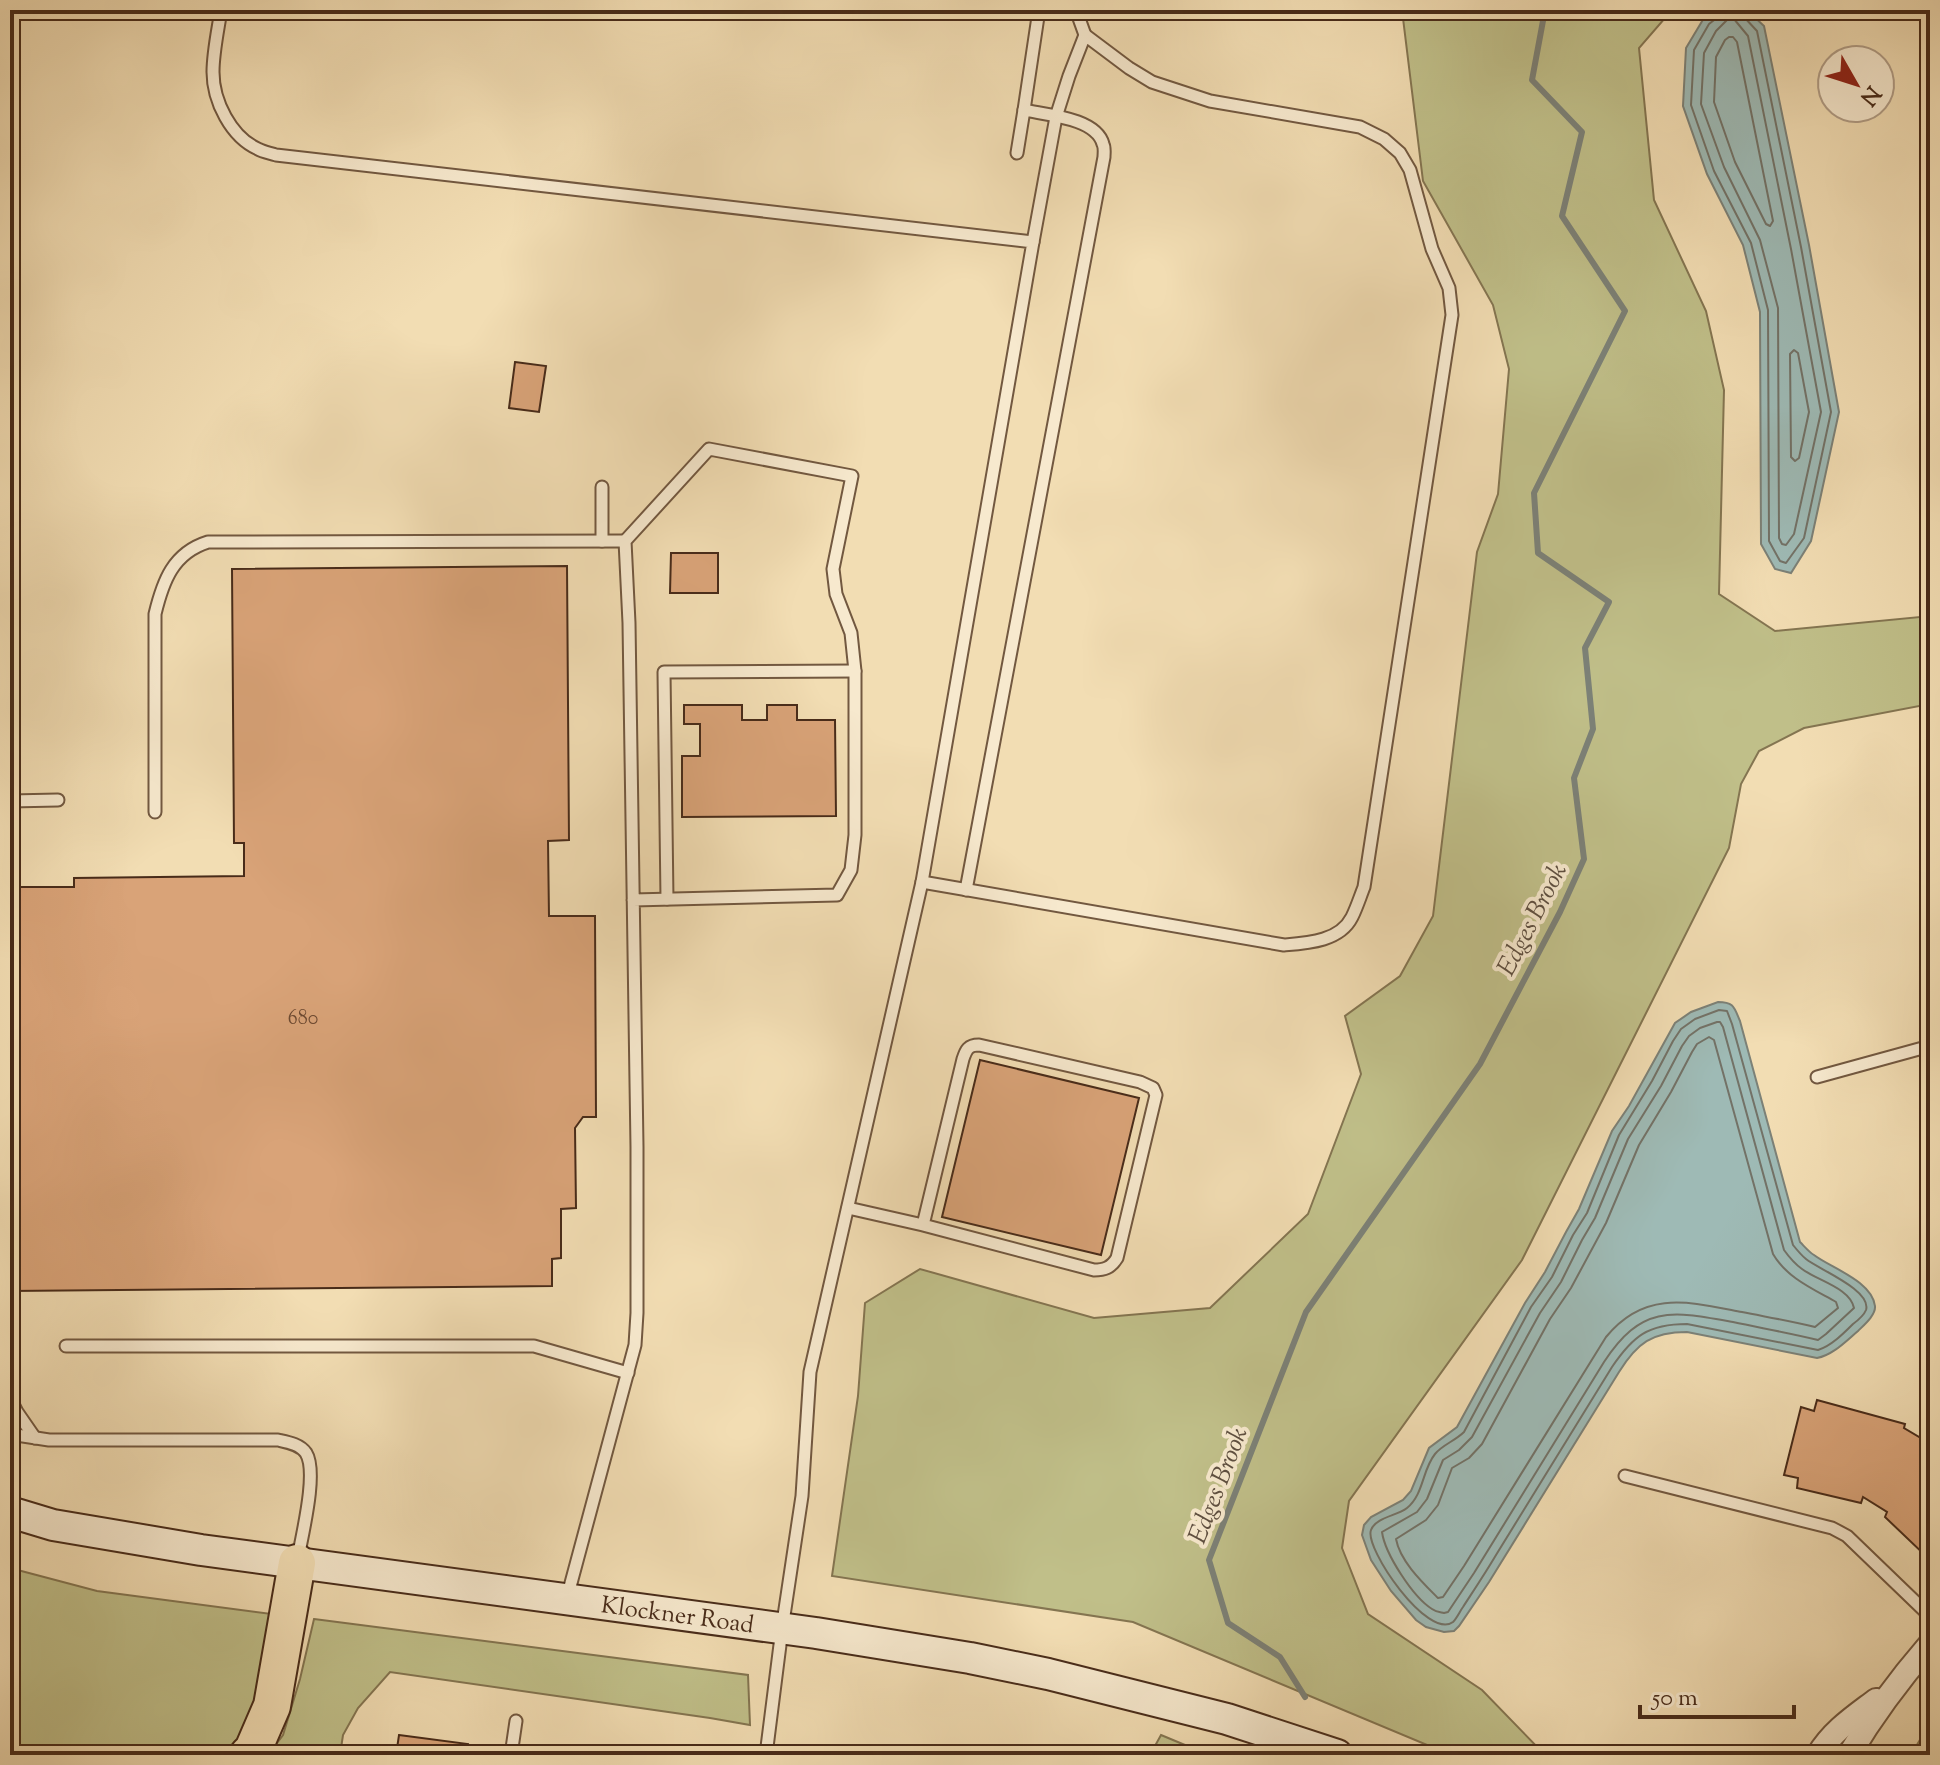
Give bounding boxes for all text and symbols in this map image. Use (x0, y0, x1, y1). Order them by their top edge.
north arrow (1816, 44, 1896, 124)
text: N (1851, 78, 1887, 112)
water label: Edges Brook (1489, 857, 1578, 983)
house number: 680 (288, 1005, 318, 1034)
water label: Edges Brook (1180, 1422, 1259, 1550)
street label: Klockner Road (599, 1589, 756, 1644)
scale bar (1640, 1669, 1794, 1719)
text: 50 m (1650, 1682, 1698, 1716)

